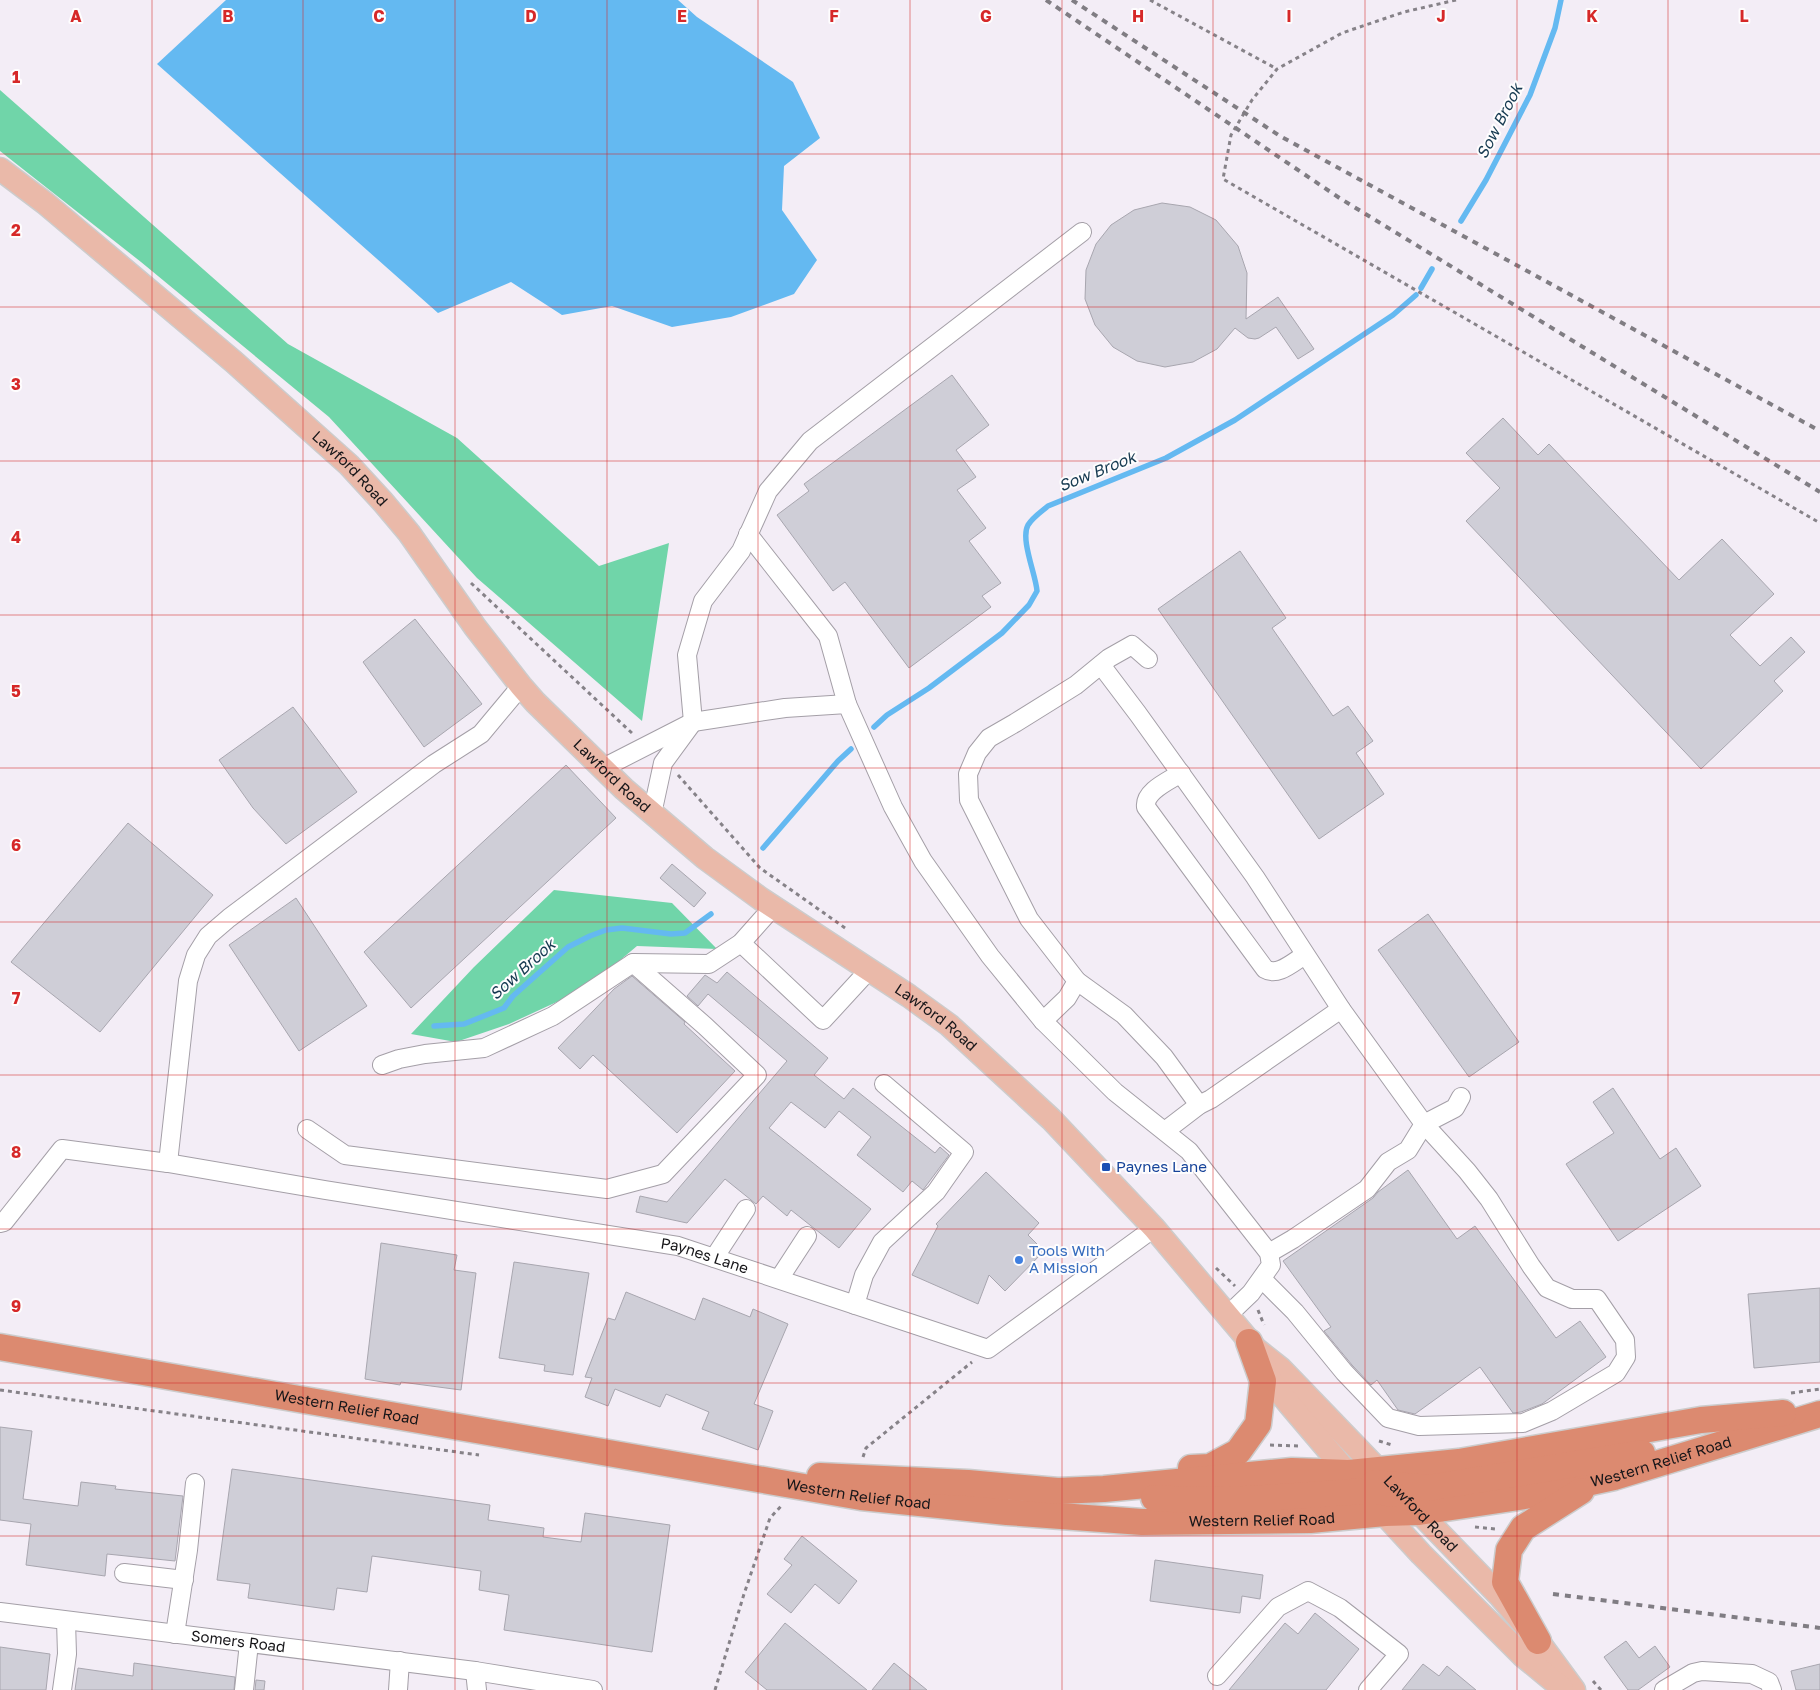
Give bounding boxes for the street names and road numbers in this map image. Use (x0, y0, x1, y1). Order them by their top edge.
street label: Lawford Road (309, 427, 392, 509)
street label: Lawford Road (570, 735, 655, 816)
street label: Lawford Road (892, 979, 981, 1054)
street label: Paynes Lane (659, 1233, 751, 1277)
street label: Western Relief Road (273, 1385, 421, 1428)
street label: Western Relief Road (1589, 1432, 1733, 1490)
street label: Lawford Road (1380, 1471, 1462, 1555)
street label: Western Relief Road (785, 1474, 932, 1512)
street label: Western Relief Road (1189, 1508, 1336, 1529)
street label: Somers Road (190, 1626, 287, 1655)

